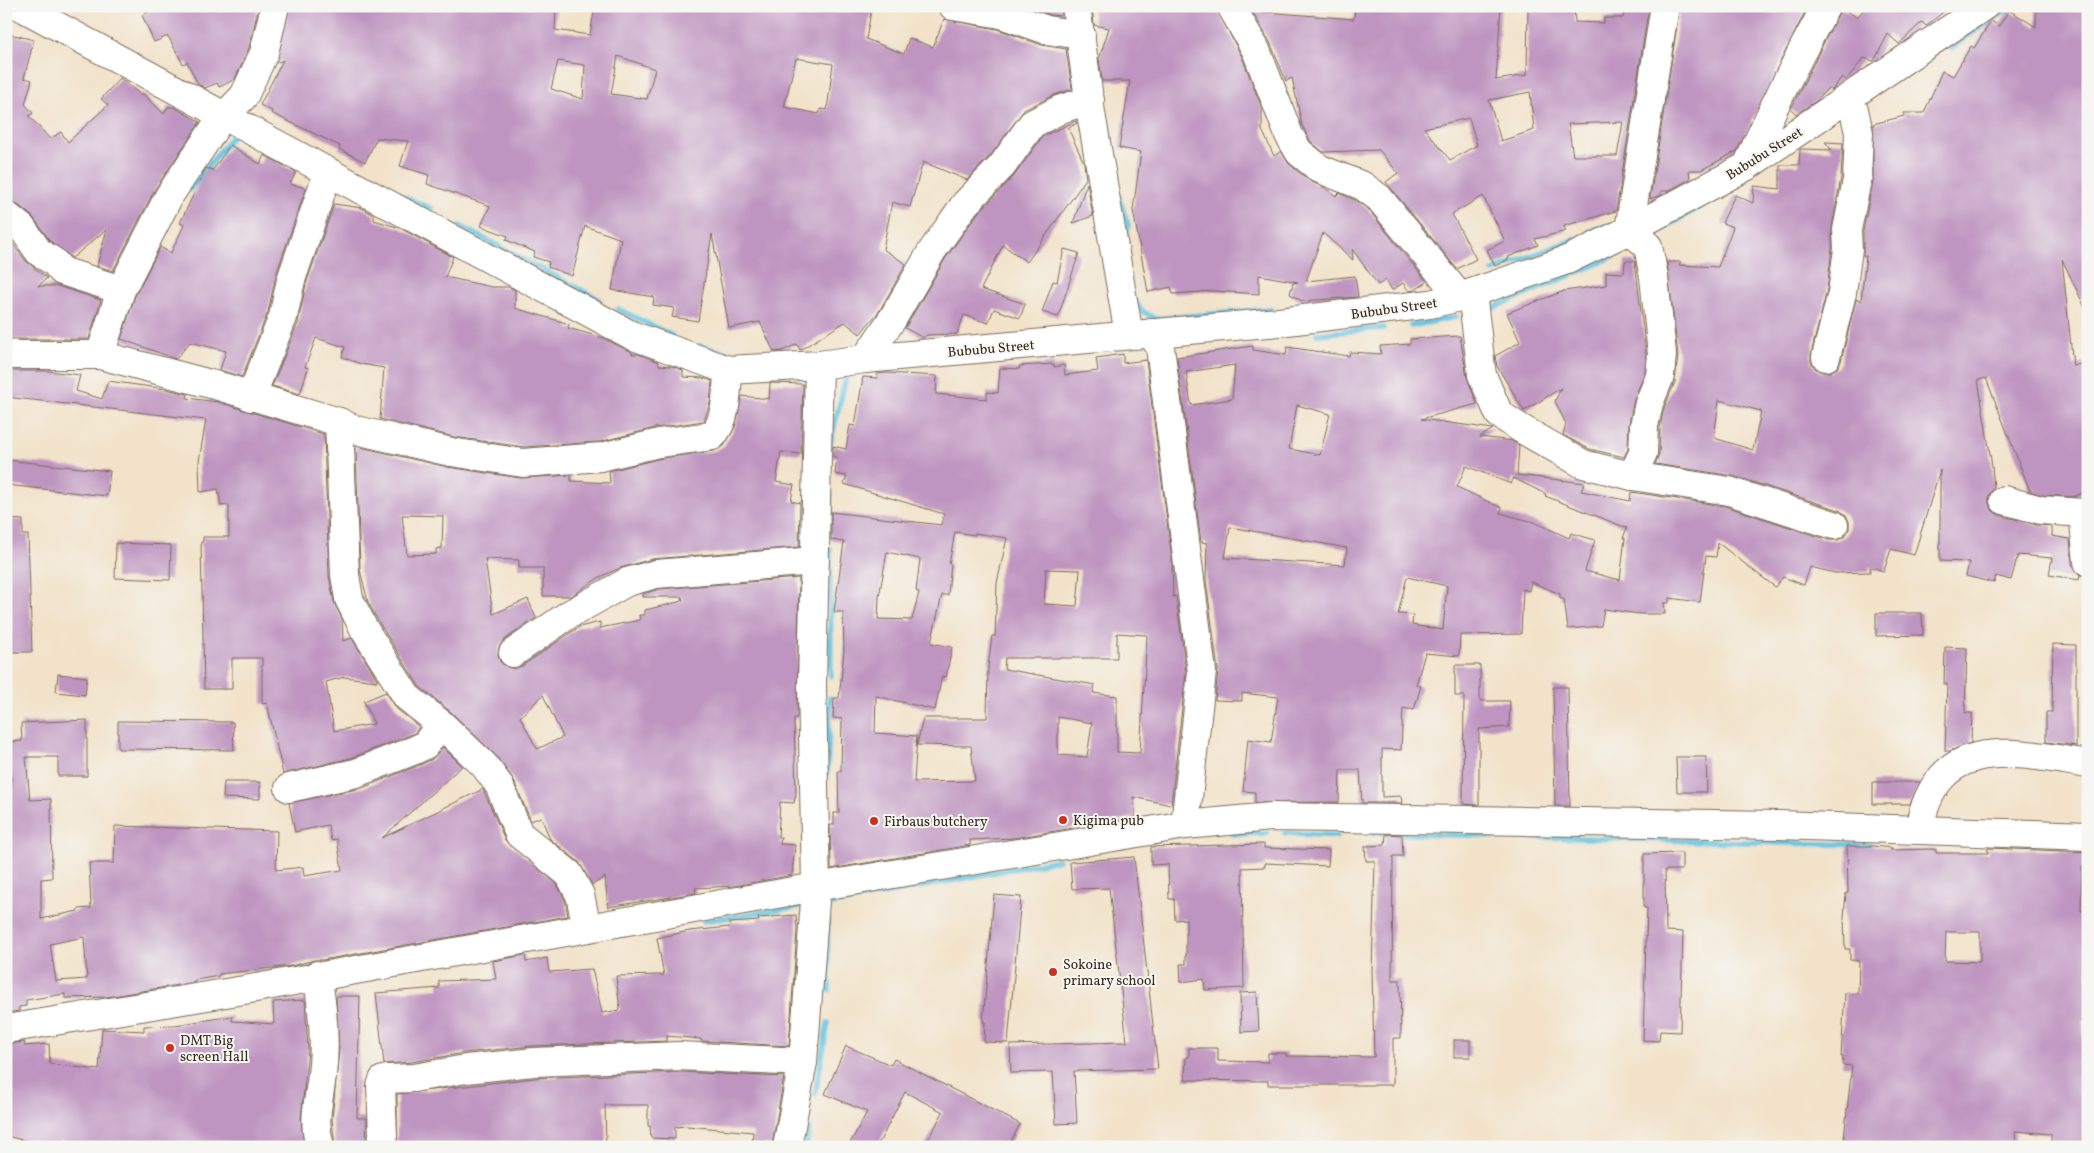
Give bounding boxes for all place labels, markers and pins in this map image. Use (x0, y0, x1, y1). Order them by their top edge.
place label: Kigima pub (1073, 812, 1144, 831)
place label: Firbaus butchery (884, 813, 988, 832)
marker: Kigima pub (1057, 814, 1069, 826)
marker: Firbaus butchery (868, 815, 880, 827)
place label: Sokoine primary school (1063, 956, 1155, 991)
marker: Sokoine primary school (1047, 966, 1059, 978)
place label: DMT Big screen Hall (180, 1032, 248, 1067)
marker: DMT Big screen Hall (164, 1042, 176, 1054)

